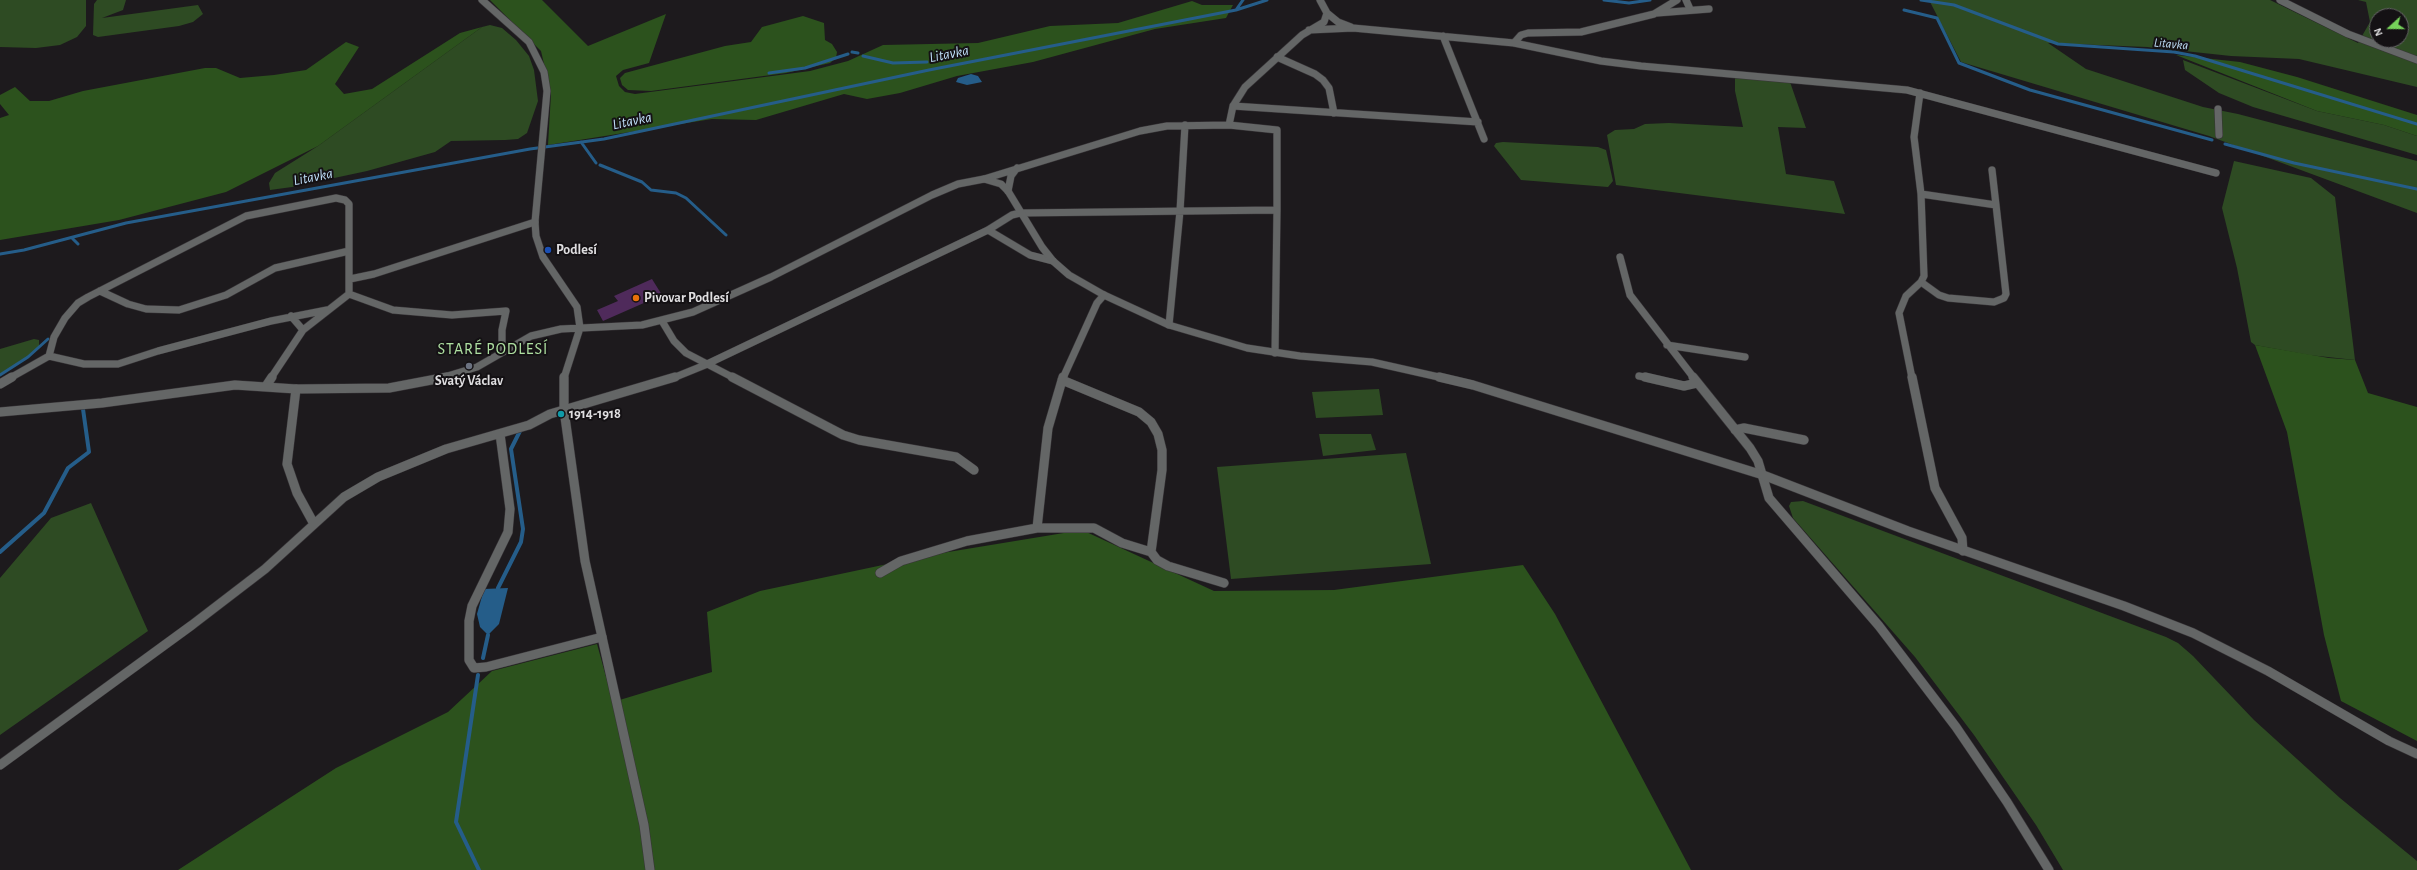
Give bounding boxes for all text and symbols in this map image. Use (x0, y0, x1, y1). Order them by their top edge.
north arrow (2369, 8, 2409, 48)
text: N (2372, 27, 2385, 38)
water label: Litavka (2153, 35, 2189, 53)
water label: Litavka (928, 41, 970, 67)
water label: Litavka (611, 108, 653, 134)
water label: Litavka (292, 164, 334, 190)
place label: Podlesí (556, 242, 597, 258)
marker: Podlesí (543, 245, 553, 255)
place label: Pivovar Podlesí (644, 290, 729, 306)
marker: Pivovar Podlesí (631, 293, 641, 303)
district label: STARÉ PODLESÍ (438, 339, 548, 359)
marker: Svatý Václav (464, 361, 474, 371)
place label: Svatý Václav (435, 373, 503, 389)
place label: 1914-1918 (569, 406, 621, 422)
marker: 1914-1918 (556, 409, 566, 419)

